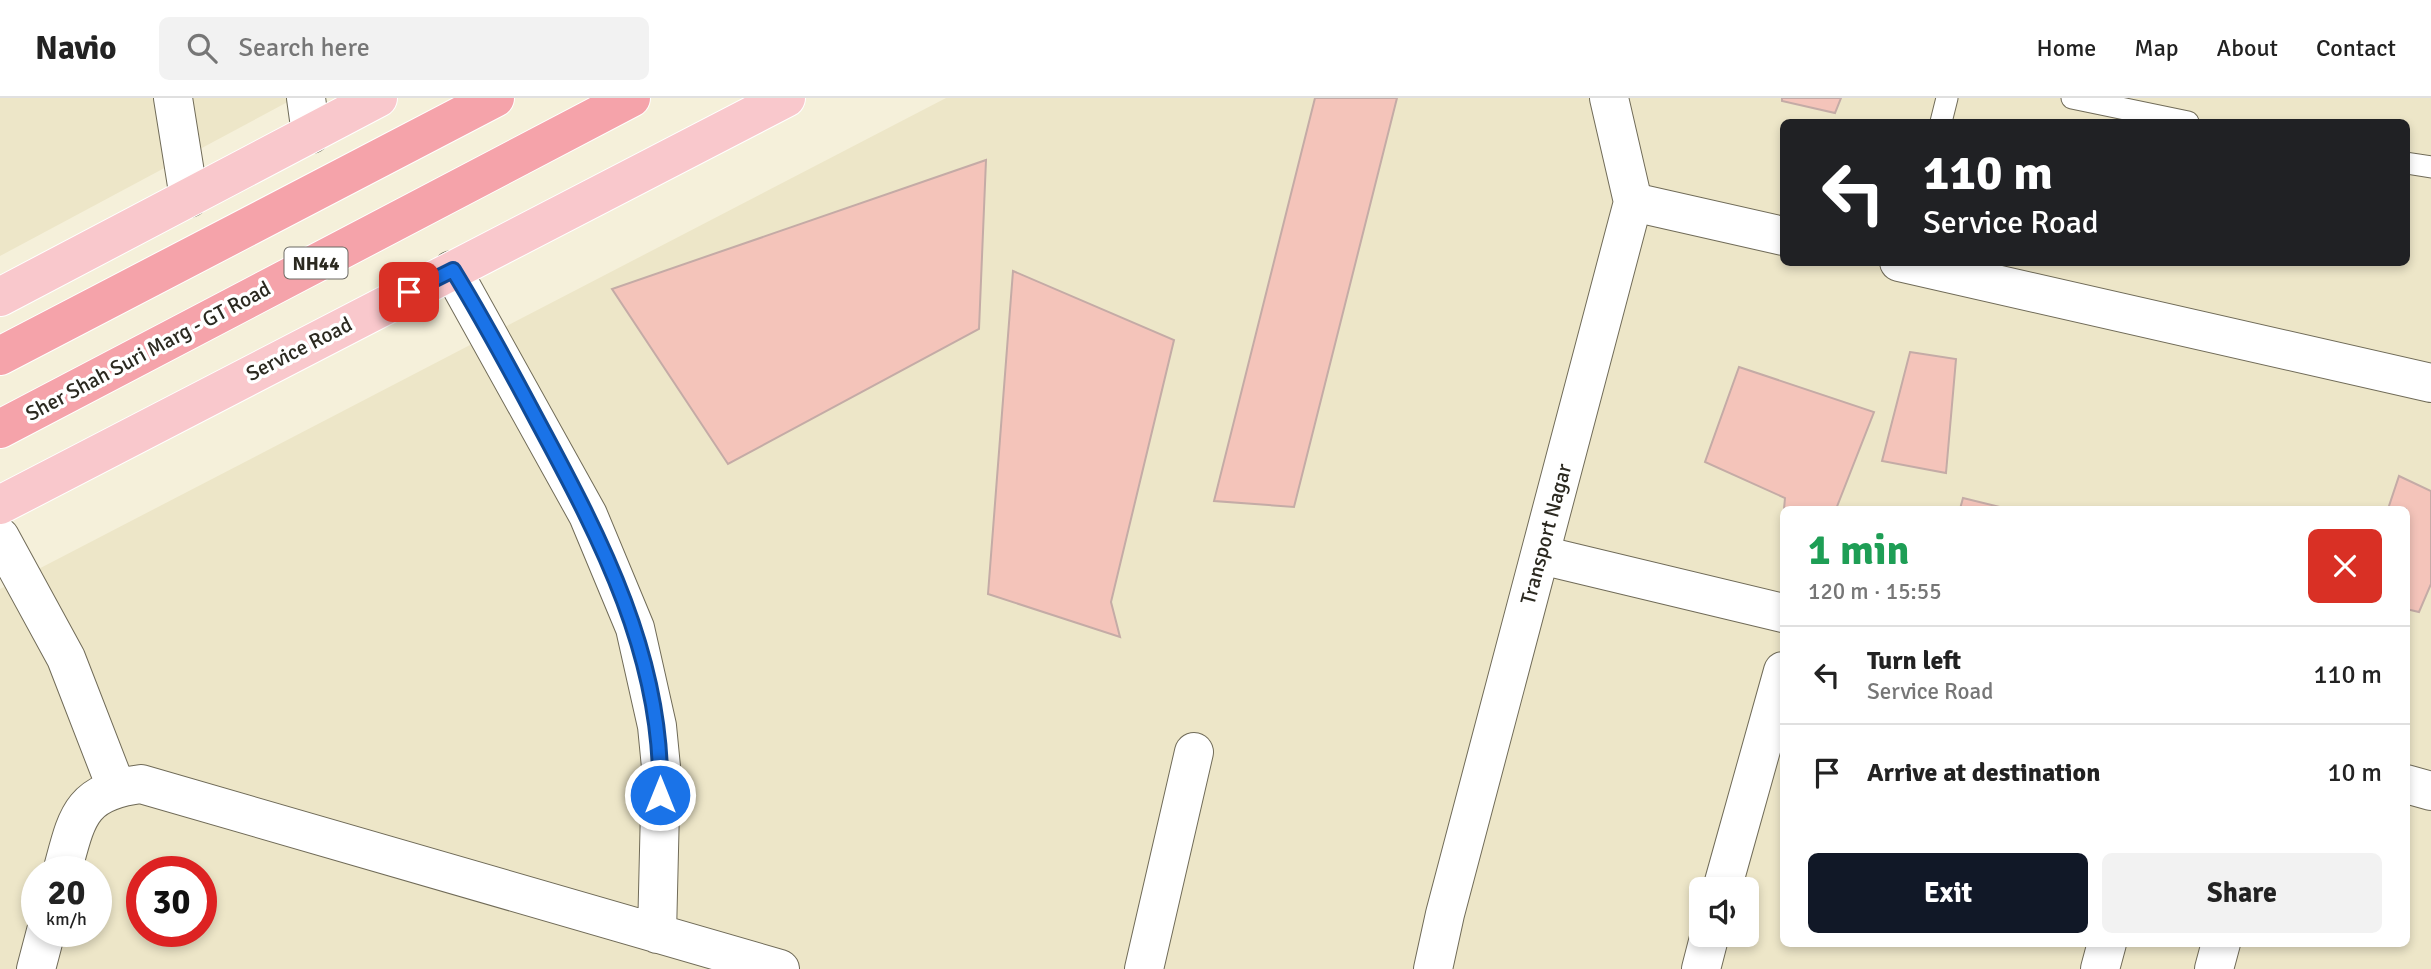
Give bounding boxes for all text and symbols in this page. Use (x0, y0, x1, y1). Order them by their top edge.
search box (159, 17, 649, 80)
text: Navio (35, 28, 117, 69)
icon: search (183, 29, 221, 67)
text: Search here (239, 32, 370, 64)
text: Home (2036, 33, 2096, 63)
text: Map (2134, 33, 2179, 63)
text: About (2217, 33, 2278, 63)
text: Contact (2316, 33, 2396, 63)
text: 110 m (1923, 143, 2053, 203)
icon: left (1808, 147, 1899, 238)
text: Service Road (1923, 203, 2099, 242)
road number: NH44 (284, 248, 348, 279)
pin (379, 262, 439, 322)
icon: arrive (390, 273, 428, 311)
street label: Sher Shah Suri Marg - GT Road (21, 275, 275, 427)
street label: Service Road (242, 311, 356, 387)
street label: Transport Nagar (1515, 461, 1577, 607)
text: 1 min (1808, 525, 1909, 576)
button: close (2308, 529, 2382, 603)
text: 120 m · 15:55 (1808, 577, 1942, 606)
text: Turn left (1867, 645, 1961, 677)
icon: left (1808, 656, 1846, 694)
text: 110 m (2313, 659, 2382, 691)
text: Service Road (1867, 677, 1993, 706)
icon: arrive (1808, 754, 1846, 792)
text: Arrive at destination (1867, 757, 2100, 789)
text: 10 m (2327, 757, 2382, 789)
position arrow (623, 758, 697, 832)
button: Exit (1808, 853, 2088, 933)
button: Share (2102, 853, 2382, 933)
speed limit sign: 30 (126, 856, 217, 947)
text: 20 (48, 871, 85, 914)
map controls (1689, 877, 1759, 947)
button: sound (1689, 877, 1759, 947)
text: km/h (46, 908, 87, 930)

